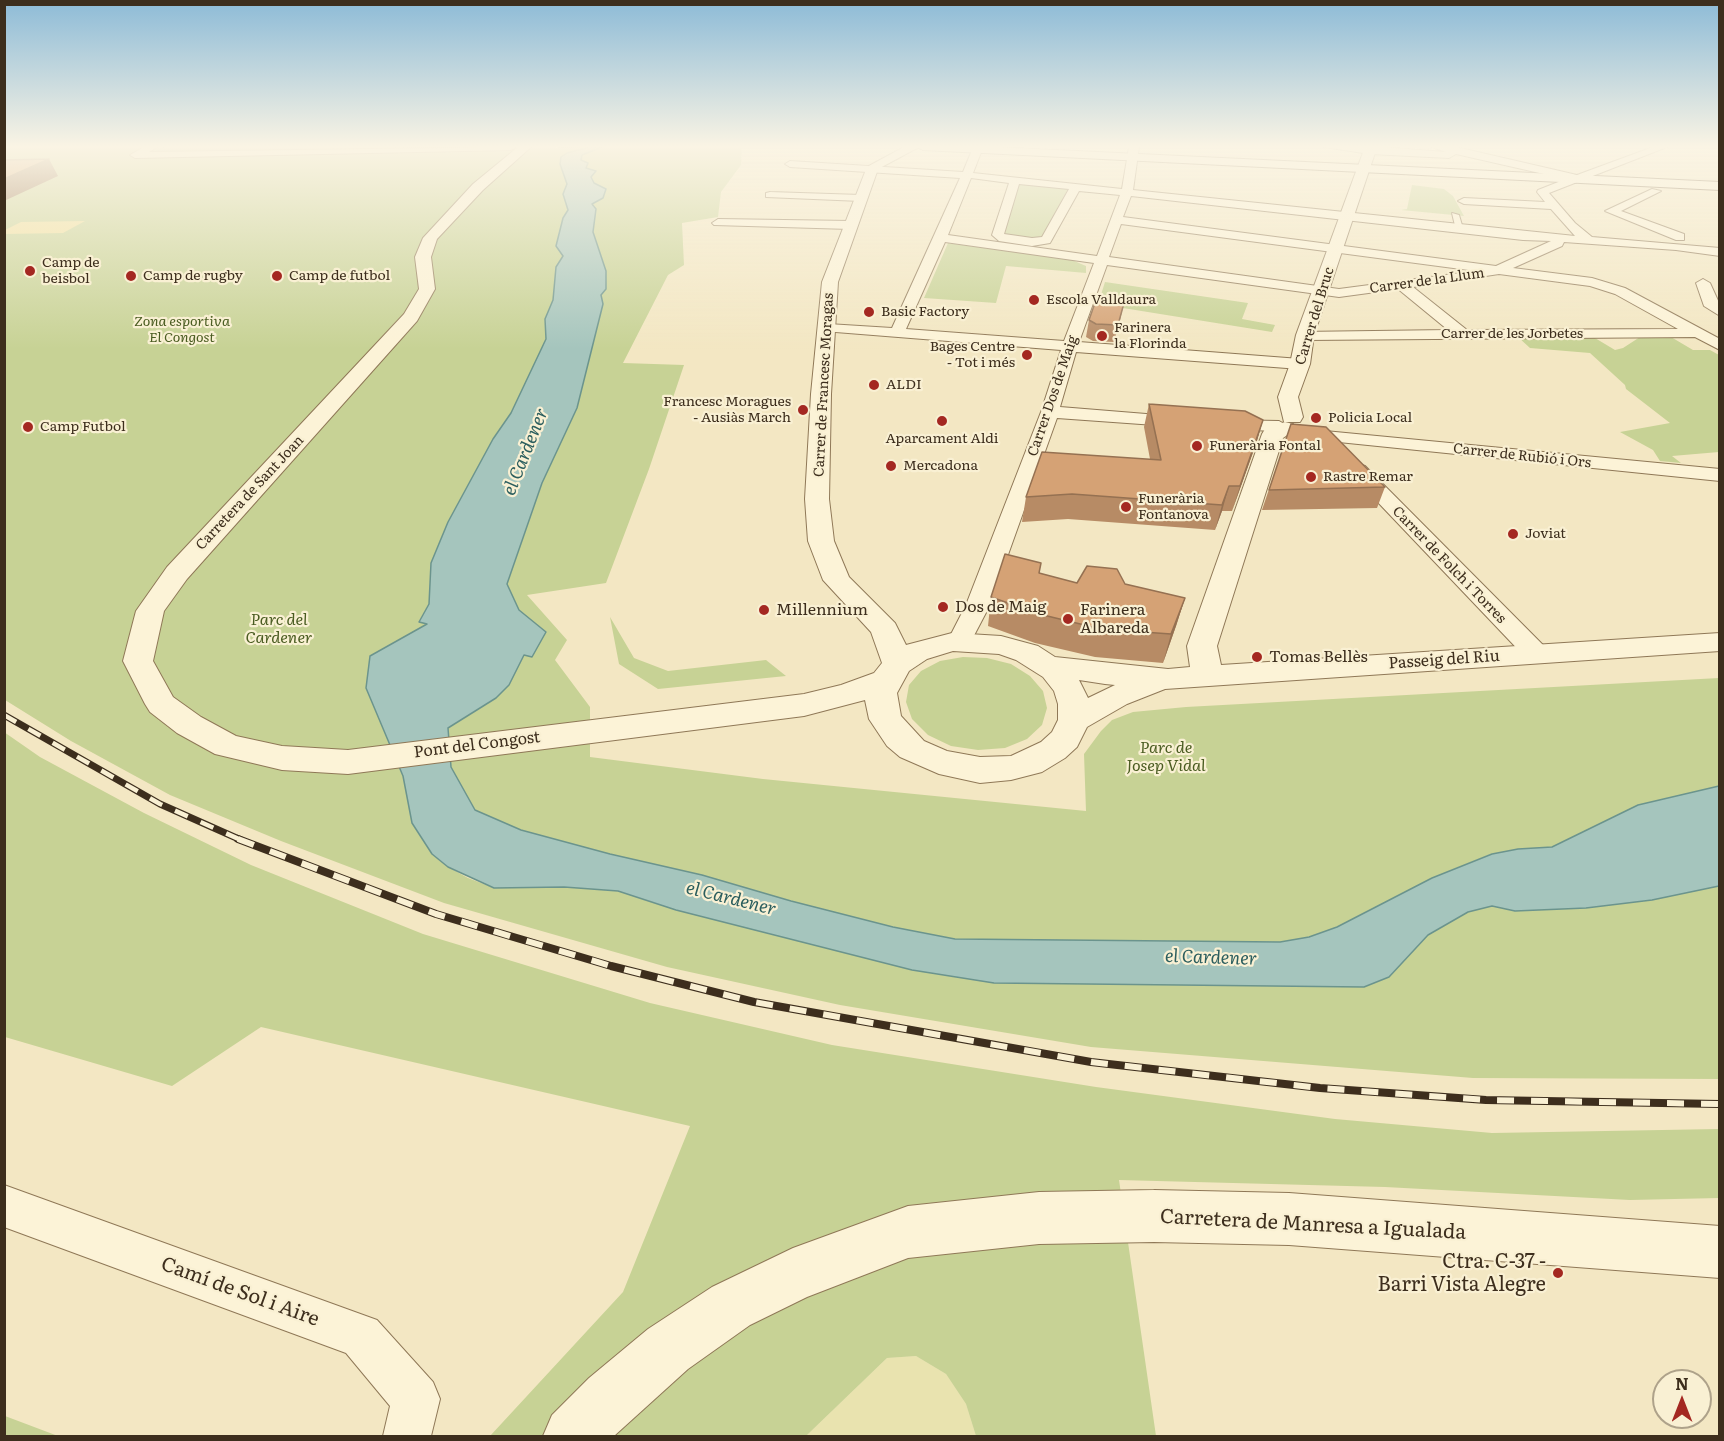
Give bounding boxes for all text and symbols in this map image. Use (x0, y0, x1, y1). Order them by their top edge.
place label: Camp de beisbol (42, 255, 100, 288)
marker: Camp de beisbol (23, 264, 37, 278)
street label: Carrer del Bruc (1292, 265, 1338, 367)
street label: Carrer de la Llum (1368, 265, 1486, 297)
place label: Camp de rugby (143, 268, 243, 284)
place label: Camp de futbol (289, 268, 390, 284)
marker: Camp de rugby (124, 269, 138, 283)
marker: Camp de futbol (270, 269, 284, 283)
place label: Escola Valldaura (1046, 292, 1156, 308)
street label: Carrer de Francesc Moragas (811, 293, 837, 477)
marker: Escola Valldaura (1027, 293, 1041, 307)
place label: Basic Factory (881, 304, 969, 320)
marker: Basic Factory (862, 305, 876, 319)
park label: Zona esportiva El Congost (134, 314, 230, 346)
place label: Farinera la Florinda (1114, 320, 1187, 352)
street label: Carrer de les Jorbetes (1441, 326, 1583, 342)
marker: Farinera la Florinda (1095, 329, 1109, 343)
street label: Carrer Dos de Maig (1024, 333, 1082, 459)
place label: Bages Centre - Tot i més (930, 339, 1015, 372)
marker: Bages Centre - Tot i més (1020, 348, 1034, 362)
place label: ALDI (886, 377, 922, 393)
marker: ALDI (867, 378, 881, 392)
place label: Francesc Moragues - Ausiàs March (663, 394, 791, 426)
marker: Francesc Moragues - Ausiàs March (796, 403, 810, 417)
water label: el Cardener (499, 405, 553, 499)
place label: Policia Local (1328, 410, 1412, 426)
marker: Policia Local (1309, 411, 1323, 425)
marker: Aparcament Aldi (935, 414, 949, 428)
place label: Camp Futbol (40, 419, 126, 435)
marker: Camp Futbol (21, 420, 35, 434)
place label: Aparcament Aldi (886, 431, 998, 447)
street label: Carretera de Sant Joan (193, 432, 307, 554)
place label: Funerària Fontal (1209, 438, 1321, 454)
marker: Funerària Fontal (1190, 439, 1204, 453)
street label: Carrer de Rubió i Ors (1452, 440, 1592, 472)
place label: Mercadona (903, 458, 978, 474)
marker: Mercadona (884, 459, 898, 473)
place label: Rastre Remar (1323, 469, 1413, 485)
marker: Rastre Remar (1304, 470, 1318, 484)
place label: Funerària Fontanova (1138, 491, 1209, 524)
marker: Funerària Fontanova (1119, 500, 1133, 514)
street label: Carrer de Folch i Torres (1389, 503, 1509, 627)
place label: Joviat (1525, 526, 1566, 542)
marker: Joviat (1506, 527, 1520, 541)
place label: Dos de Maig (955, 597, 1047, 617)
place label: Millennium (776, 600, 868, 620)
marker: Dos de Maig (936, 600, 950, 614)
place label: Farinera Albareda (1080, 600, 1149, 638)
marker: Millennium (757, 603, 771, 617)
park label: Parc del Cardener (246, 610, 312, 648)
marker: Farinera Albareda (1061, 612, 1075, 626)
place label: Tomas Bellès (1269, 647, 1368, 667)
street label: Passeig del Riu (1388, 647, 1500, 673)
marker: Tomas Bellès (1250, 650, 1264, 664)
street label: Pont del Congost (413, 728, 541, 762)
park label: Parc de Josep Vidal (1127, 738, 1205, 776)
water label: el Cardener (684, 877, 778, 921)
water label: el Cardener (1165, 946, 1257, 970)
street label: Carretera de Manresa a Igualada (1159, 1205, 1467, 1245)
place label: Ctra. C-37 - Barri Vista Alegre (1378, 1250, 1546, 1297)
street label: Camí de Sol i Aire (158, 1252, 322, 1332)
marker: Ctra. C-37 - Barri Vista Alegre (1551, 1266, 1565, 1280)
north arrow (1652, 1369, 1712, 1429)
text: N (1675, 1371, 1689, 1395)

